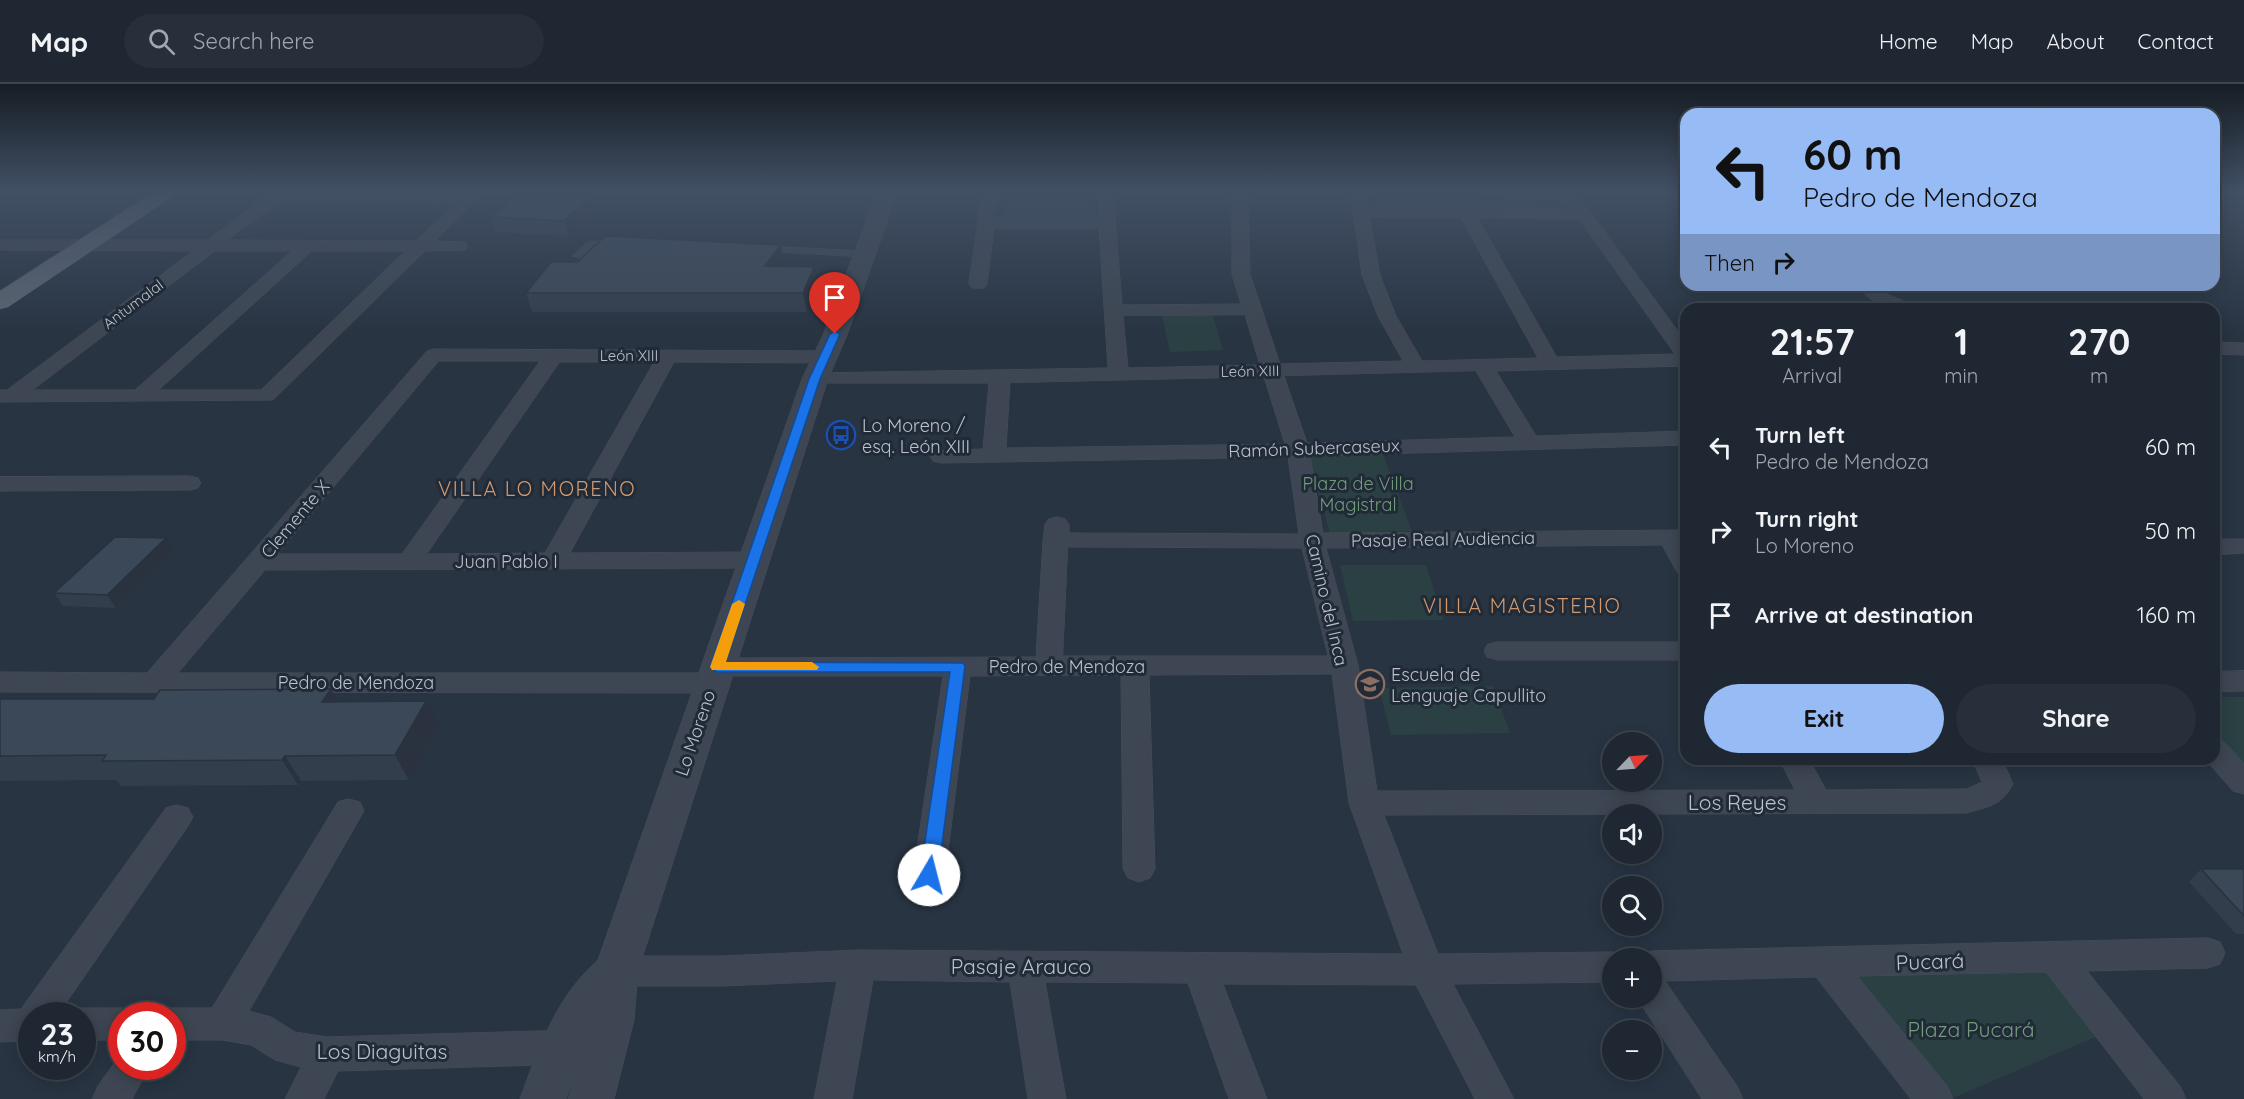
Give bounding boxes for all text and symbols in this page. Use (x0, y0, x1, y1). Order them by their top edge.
search box (124, 14, 544, 68)
text: Map (30, 24, 88, 59)
icon: search (145, 25, 178, 58)
text: Search here (193, 27, 315, 55)
text: Home (1879, 28, 1938, 54)
text: Map (1971, 28, 2014, 54)
text: About (2047, 28, 2105, 54)
text: Contact (2138, 28, 2214, 54)
text: 60 m (1803, 128, 1903, 181)
icon: left (1704, 132, 1782, 210)
text: Pedro de Mendoza (1803, 180, 2038, 214)
icon: right (1767, 246, 1800, 279)
text: Then (1704, 249, 1755, 277)
pin (809, 272, 860, 334)
street label: Antumalal (99, 275, 167, 333)
icon: arrive (818, 281, 851, 314)
text: 21:57 (1770, 319, 1855, 364)
text: 1 (1954, 319, 1968, 364)
text: 270 (2068, 319, 2130, 364)
street label: León XIII (600, 346, 658, 365)
street label: León XIII (1221, 361, 1279, 381)
text: Arrival (1782, 363, 1842, 388)
text: min (1944, 363, 1978, 388)
text: m (2090, 363, 2108, 388)
place label: Lo Moreno / esq. León XIII (862, 414, 970, 458)
bus stop icon: Lo Moreno / esq. León XIII (825, 419, 857, 451)
text: Turn left (1755, 421, 1845, 449)
icon: left (1704, 431, 1737, 464)
text: 60 m (2145, 433, 2196, 461)
street label: Ramón Subercaseux (1228, 434, 1400, 462)
text: Pedro de Mendoza (1755, 449, 1929, 474)
park label: Plaza de Villa Magistral (1302, 472, 1414, 516)
street label: Clemente X (256, 475, 334, 563)
district label: VILLA LO MORENO (438, 476, 636, 501)
text: Turn right (1755, 505, 1859, 533)
icon: right (1704, 515, 1737, 548)
text: 50 m (2145, 517, 2196, 545)
street label: Pasaje Real Audiencia (1351, 526, 1535, 552)
street label: Camino del Inca (1301, 532, 1353, 668)
text: Lo Moreno (1755, 533, 1854, 558)
street label: Juan Pablo I (454, 550, 558, 573)
district label: VILLA MAGISTERIO (1423, 593, 1621, 618)
icon: arrive (1704, 599, 1737, 632)
text: Arrive at destination (1755, 601, 1973, 629)
text: 160 m (2137, 601, 2196, 629)
street label: Pedro de Mendoza (989, 655, 1145, 678)
place label: Escuela de Lenguaje Capullito (1391, 663, 1546, 707)
school or university icon: Escuela de Lenguaje Capullito (1354, 668, 1386, 700)
street label: Pedro de Mendoza (278, 671, 434, 694)
button: Exit (1704, 684, 1944, 753)
button: Share (1956, 684, 2196, 753)
street label: Lo Moreno (670, 687, 720, 779)
north arrow (1602, 732, 1662, 792)
map controls (1602, 732, 1662, 1080)
street label: Los Reyes (1688, 789, 1786, 815)
button: sound (1602, 804, 1662, 864)
position arrow (897, 843, 961, 907)
button: search (1602, 876, 1662, 936)
street label: Pucará (1895, 947, 1965, 975)
button: + (1602, 948, 1662, 1008)
street label: Pasaje Arauco (951, 953, 1091, 979)
speed limit sign: 30 (108, 1002, 186, 1080)
text: 23 (40, 1015, 74, 1053)
park label: Plaza Pucará (1907, 1016, 2035, 1042)
button: − (1602, 1020, 1662, 1080)
street label: Los Diaguitas (317, 1038, 447, 1064)
text: km/h (38, 1047, 76, 1066)

